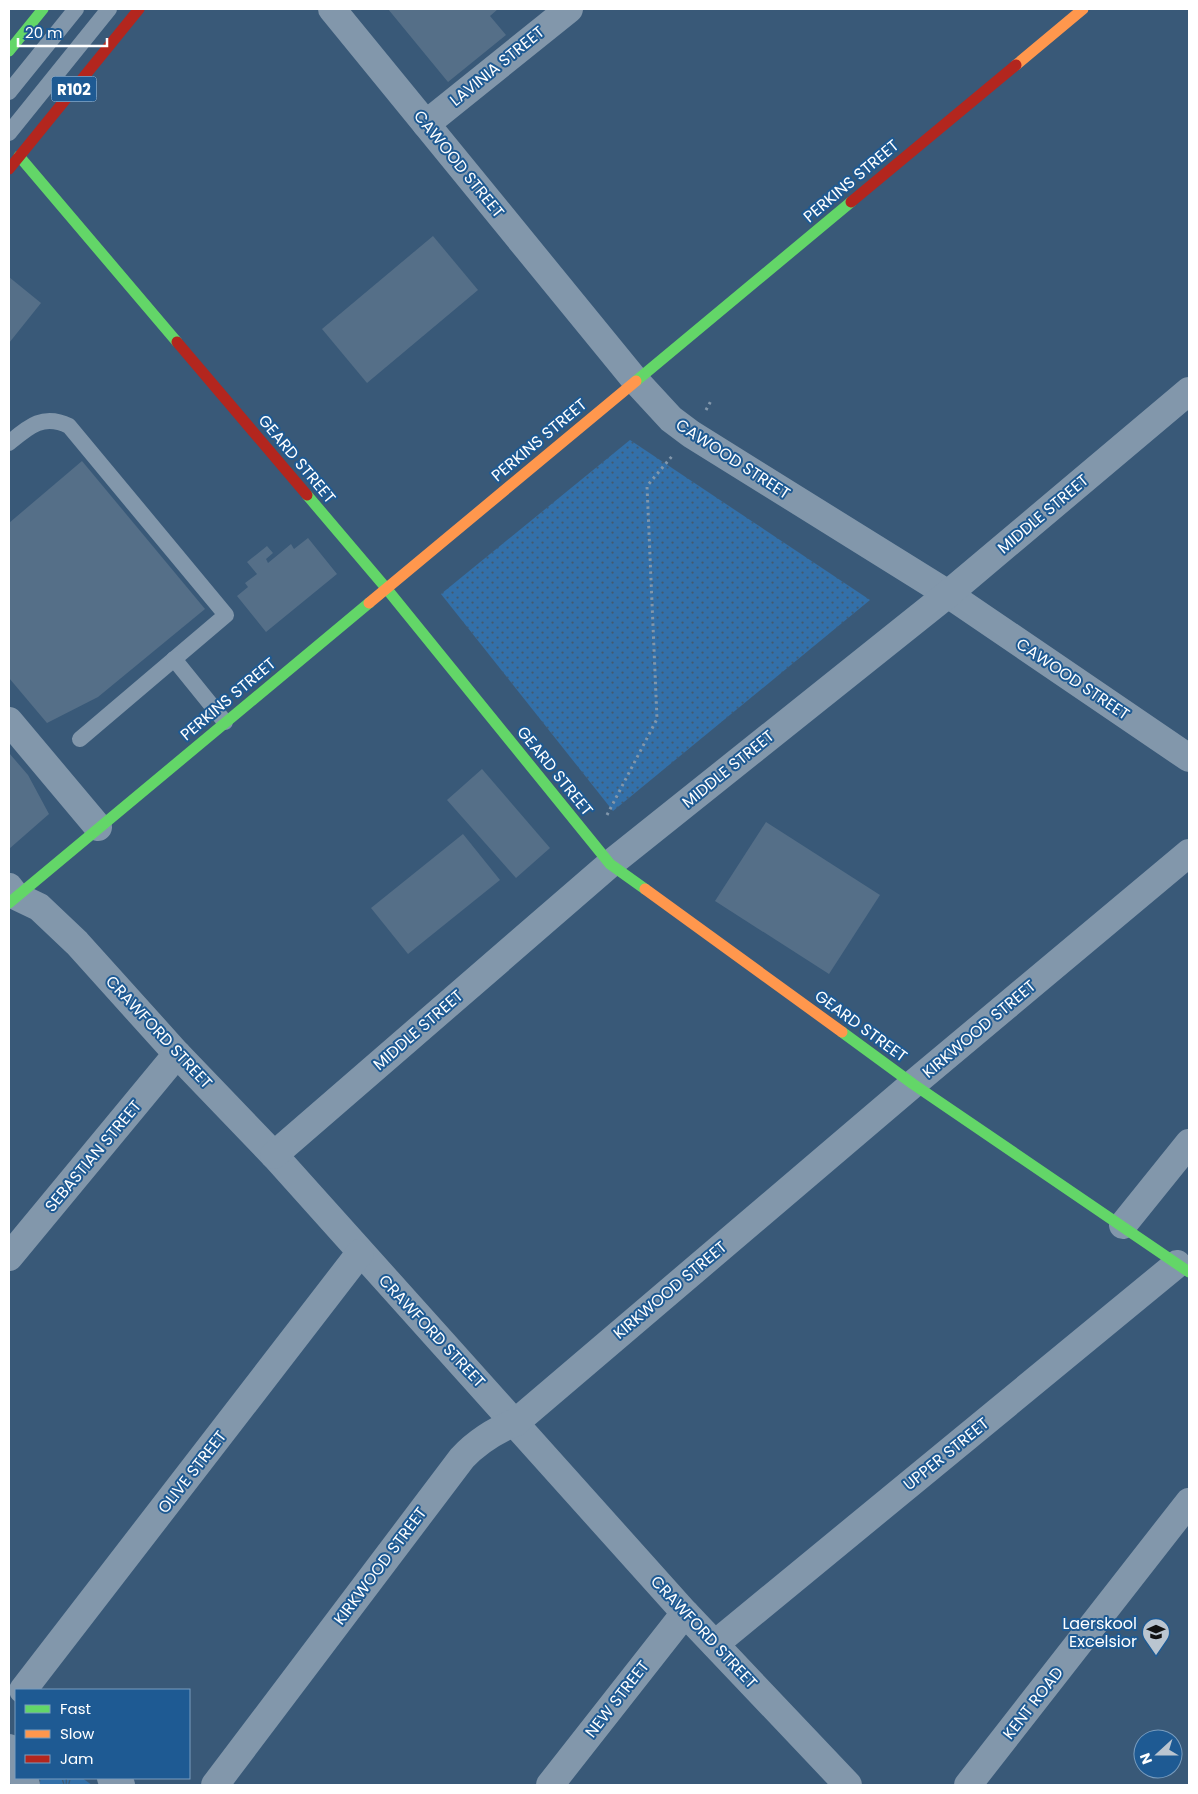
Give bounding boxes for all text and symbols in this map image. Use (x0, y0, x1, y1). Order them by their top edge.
scale bar (18, 15, 106, 47)
street label: LAVINIA STREET (445, 20, 549, 111)
text: 20 m (25, 22, 63, 43)
road number: R102 (52, 76, 96, 102)
street label: CAWOOD STREET (408, 105, 510, 223)
street label: PERKINS STREET (798, 134, 904, 228)
street label: PERKINS STREET (486, 393, 592, 487)
street label: GEARD STREET (253, 410, 341, 509)
street label: CAWOOD STREET (671, 413, 795, 505)
street label: MIDDLE STREET (992, 469, 1094, 559)
street label: CAWOOD STREET (1012, 632, 1135, 726)
street label: PERKINS STREET (175, 652, 281, 746)
street label: GEARD STREET (512, 721, 599, 821)
street label: MIDDLE STREET (677, 724, 779, 813)
street label: CRAWFORD STREET (100, 970, 218, 1094)
street label: KIRKWOOD STREET (917, 974, 1041, 1083)
street label: MIDDLE STREET (368, 984, 468, 1076)
street label: GEARD STREET (810, 984, 912, 1068)
street label: SEBASTIAN STREET (39, 1095, 147, 1217)
street label: KIRKWOOD STREET (608, 1235, 732, 1344)
street label: CRAWFORD STREET (373, 1269, 491, 1393)
street label: UPPER STREET (898, 1412, 994, 1496)
street label: OLIVE STREET (152, 1425, 232, 1518)
street label: KIRKWOOD STREET (328, 1502, 432, 1630)
street label: CRAWFORD STREET (645, 1570, 763, 1694)
place label: Laerskool Excelsior (1062, 1612, 1137, 1653)
school or university icon: Laerskool Excelsior (1141, 1617, 1171, 1656)
street label: NEW STREET (580, 1655, 655, 1742)
street label: KENT ROAD (997, 1662, 1069, 1744)
legend (15, 1689, 190, 1779)
text: Fast (60, 1698, 91, 1719)
text: Slow (60, 1723, 95, 1744)
north arrow (1133, 1729, 1183, 1779)
text: Jam (60, 1748, 94, 1769)
text: N (1135, 1750, 1157, 1767)

